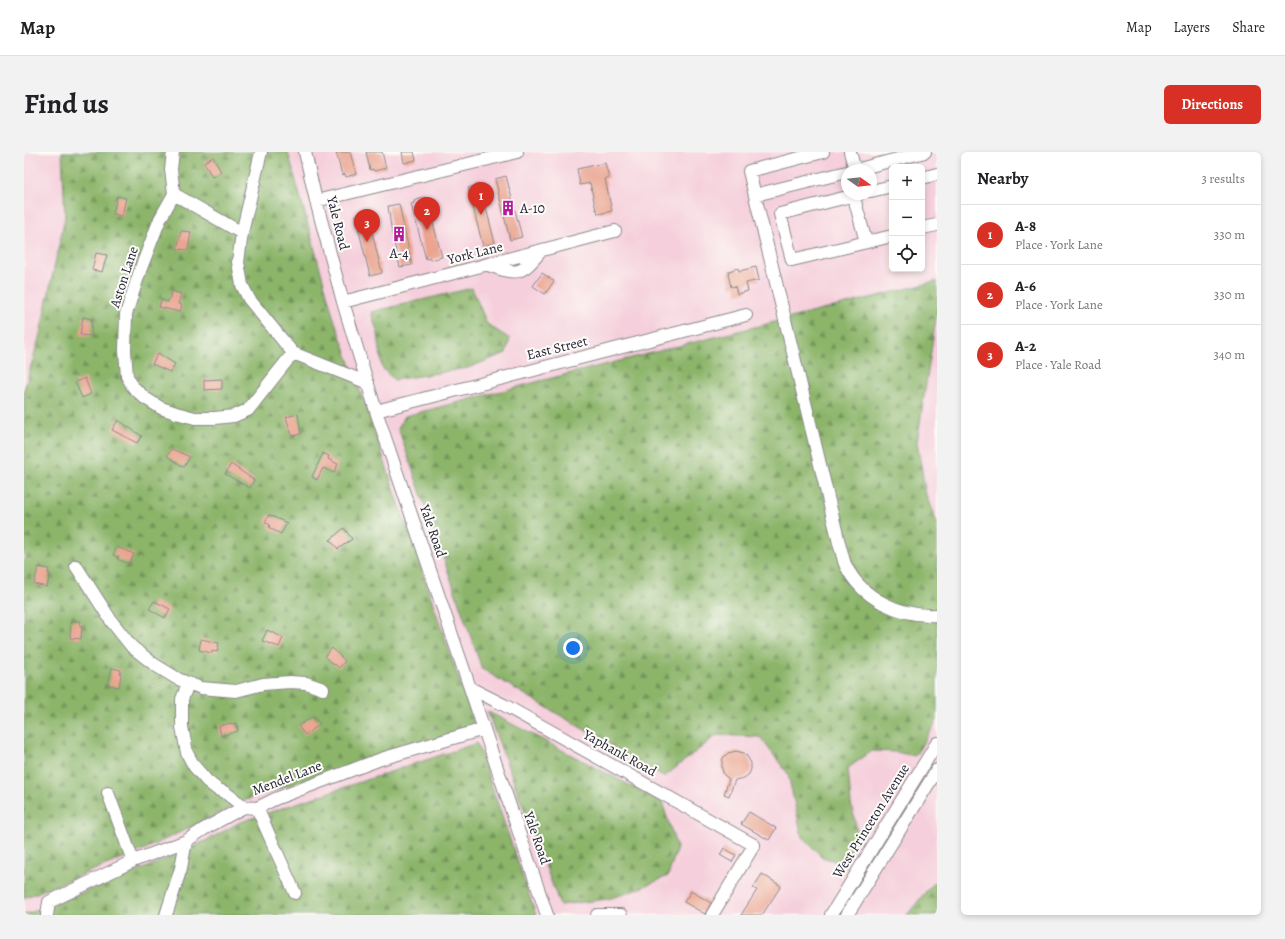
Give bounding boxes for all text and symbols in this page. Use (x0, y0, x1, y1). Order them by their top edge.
text: Map (20, 15, 55, 41)
text: Map (1126, 18, 1152, 37)
text: Layers (1174, 18, 1210, 37)
text: Share (1232, 18, 1265, 37)
text: Find us (24, 85, 109, 123)
button: Directions (1164, 85, 1261, 124)
north arrow (841, 164, 877, 200)
map controls (889, 164, 925, 272)
button: + (889, 164, 925, 200)
text: Nearby (977, 167, 1028, 190)
text: 3 results (1201, 170, 1245, 187)
pin: 1 (468, 182, 494, 215)
street label: Yale Road (322, 193, 354, 252)
pin: 2 (414, 197, 440, 230)
building icon: A-10 (499, 199, 517, 217)
place label: A-10 (519, 199, 545, 218)
button: − (889, 200, 925, 236)
pin: 3 (354, 209, 380, 242)
text: A-8 (1015, 216, 1036, 236)
building icon: A-4 (390, 225, 408, 243)
text: 1 (988, 226, 992, 243)
text: 330 m (1214, 226, 1245, 243)
button: locate (889, 236, 925, 272)
text: Place · York Lane (1015, 236, 1103, 253)
street label: York Lane (444, 237, 505, 269)
street label: Aston Lane (105, 244, 143, 311)
place label: A-4 (388, 244, 409, 263)
text: A-6 (1015, 276, 1036, 296)
text: 2 (987, 286, 993, 303)
text: 330 m (1214, 286, 1245, 303)
text: Place · York Lane (1015, 296, 1103, 313)
street label: East Street (525, 331, 590, 365)
text: A-2 (1015, 336, 1036, 356)
text: 3 (987, 346, 993, 363)
text: 340 m (1213, 346, 1245, 363)
text: Place · Yale Road (1015, 356, 1101, 373)
street label: Yale Road (415, 501, 451, 560)
your location (563, 638, 583, 658)
street label: Yaphank Road (579, 725, 661, 781)
street label: Mendel Lane (249, 756, 325, 800)
street label: West Princeton Avenue (828, 760, 914, 883)
street label: Yale Road (519, 808, 555, 867)

